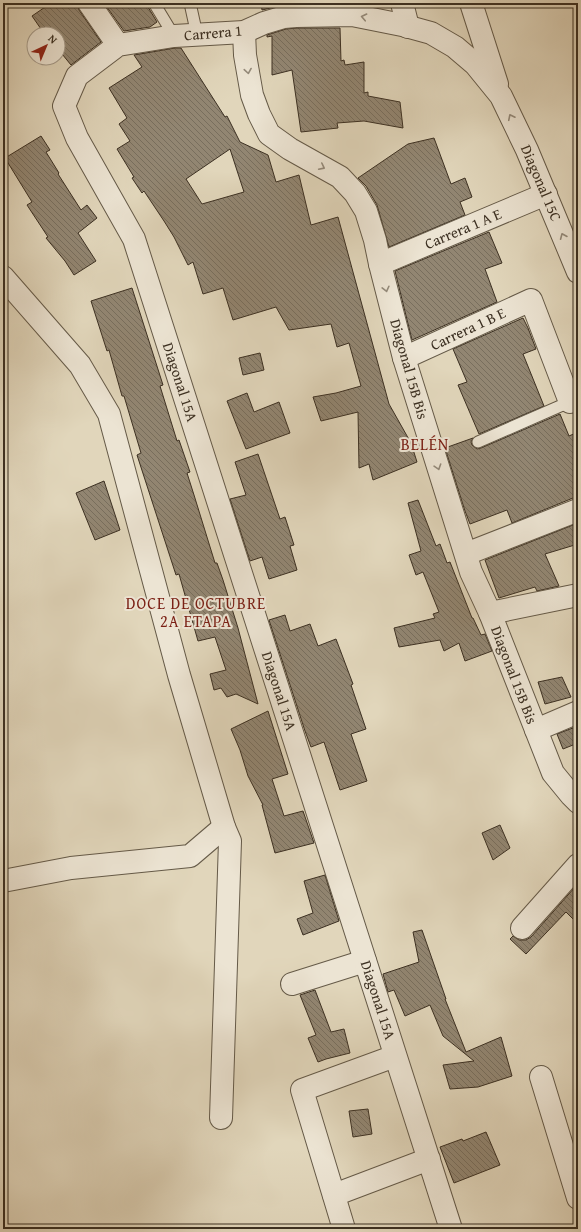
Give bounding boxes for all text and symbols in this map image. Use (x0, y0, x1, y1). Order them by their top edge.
one-way arrow (361, 14, 367, 22)
street label: Carrera 1 (183, 20, 243, 45)
north arrow (26, 26, 66, 66)
text: N (45, 30, 62, 48)
one-way arrow (243, 68, 252, 74)
one-way arrow (508, 113, 516, 121)
street label: Diagonal 15C (516, 141, 567, 224)
one-way arrow (318, 163, 325, 170)
street label: Carrera 1 A E (421, 203, 505, 254)
one-way arrow (560, 232, 568, 240)
one-way arrow (382, 286, 390, 292)
street label: Carrera 1 B E (427, 302, 509, 355)
street label: Diagonal 15B Bis (385, 316, 434, 422)
street label: Diagonal 15A (158, 340, 203, 424)
district label: BELÉN (401, 432, 449, 456)
one-way arrow (434, 464, 442, 471)
district label: DOCE DE OCTUBRE 2A ETAPA (126, 591, 266, 633)
street label: Diagonal 15B Bis (486, 623, 543, 727)
street label: Diagonal 15A (257, 649, 302, 733)
street label: Diagonal 15A (356, 958, 401, 1042)

